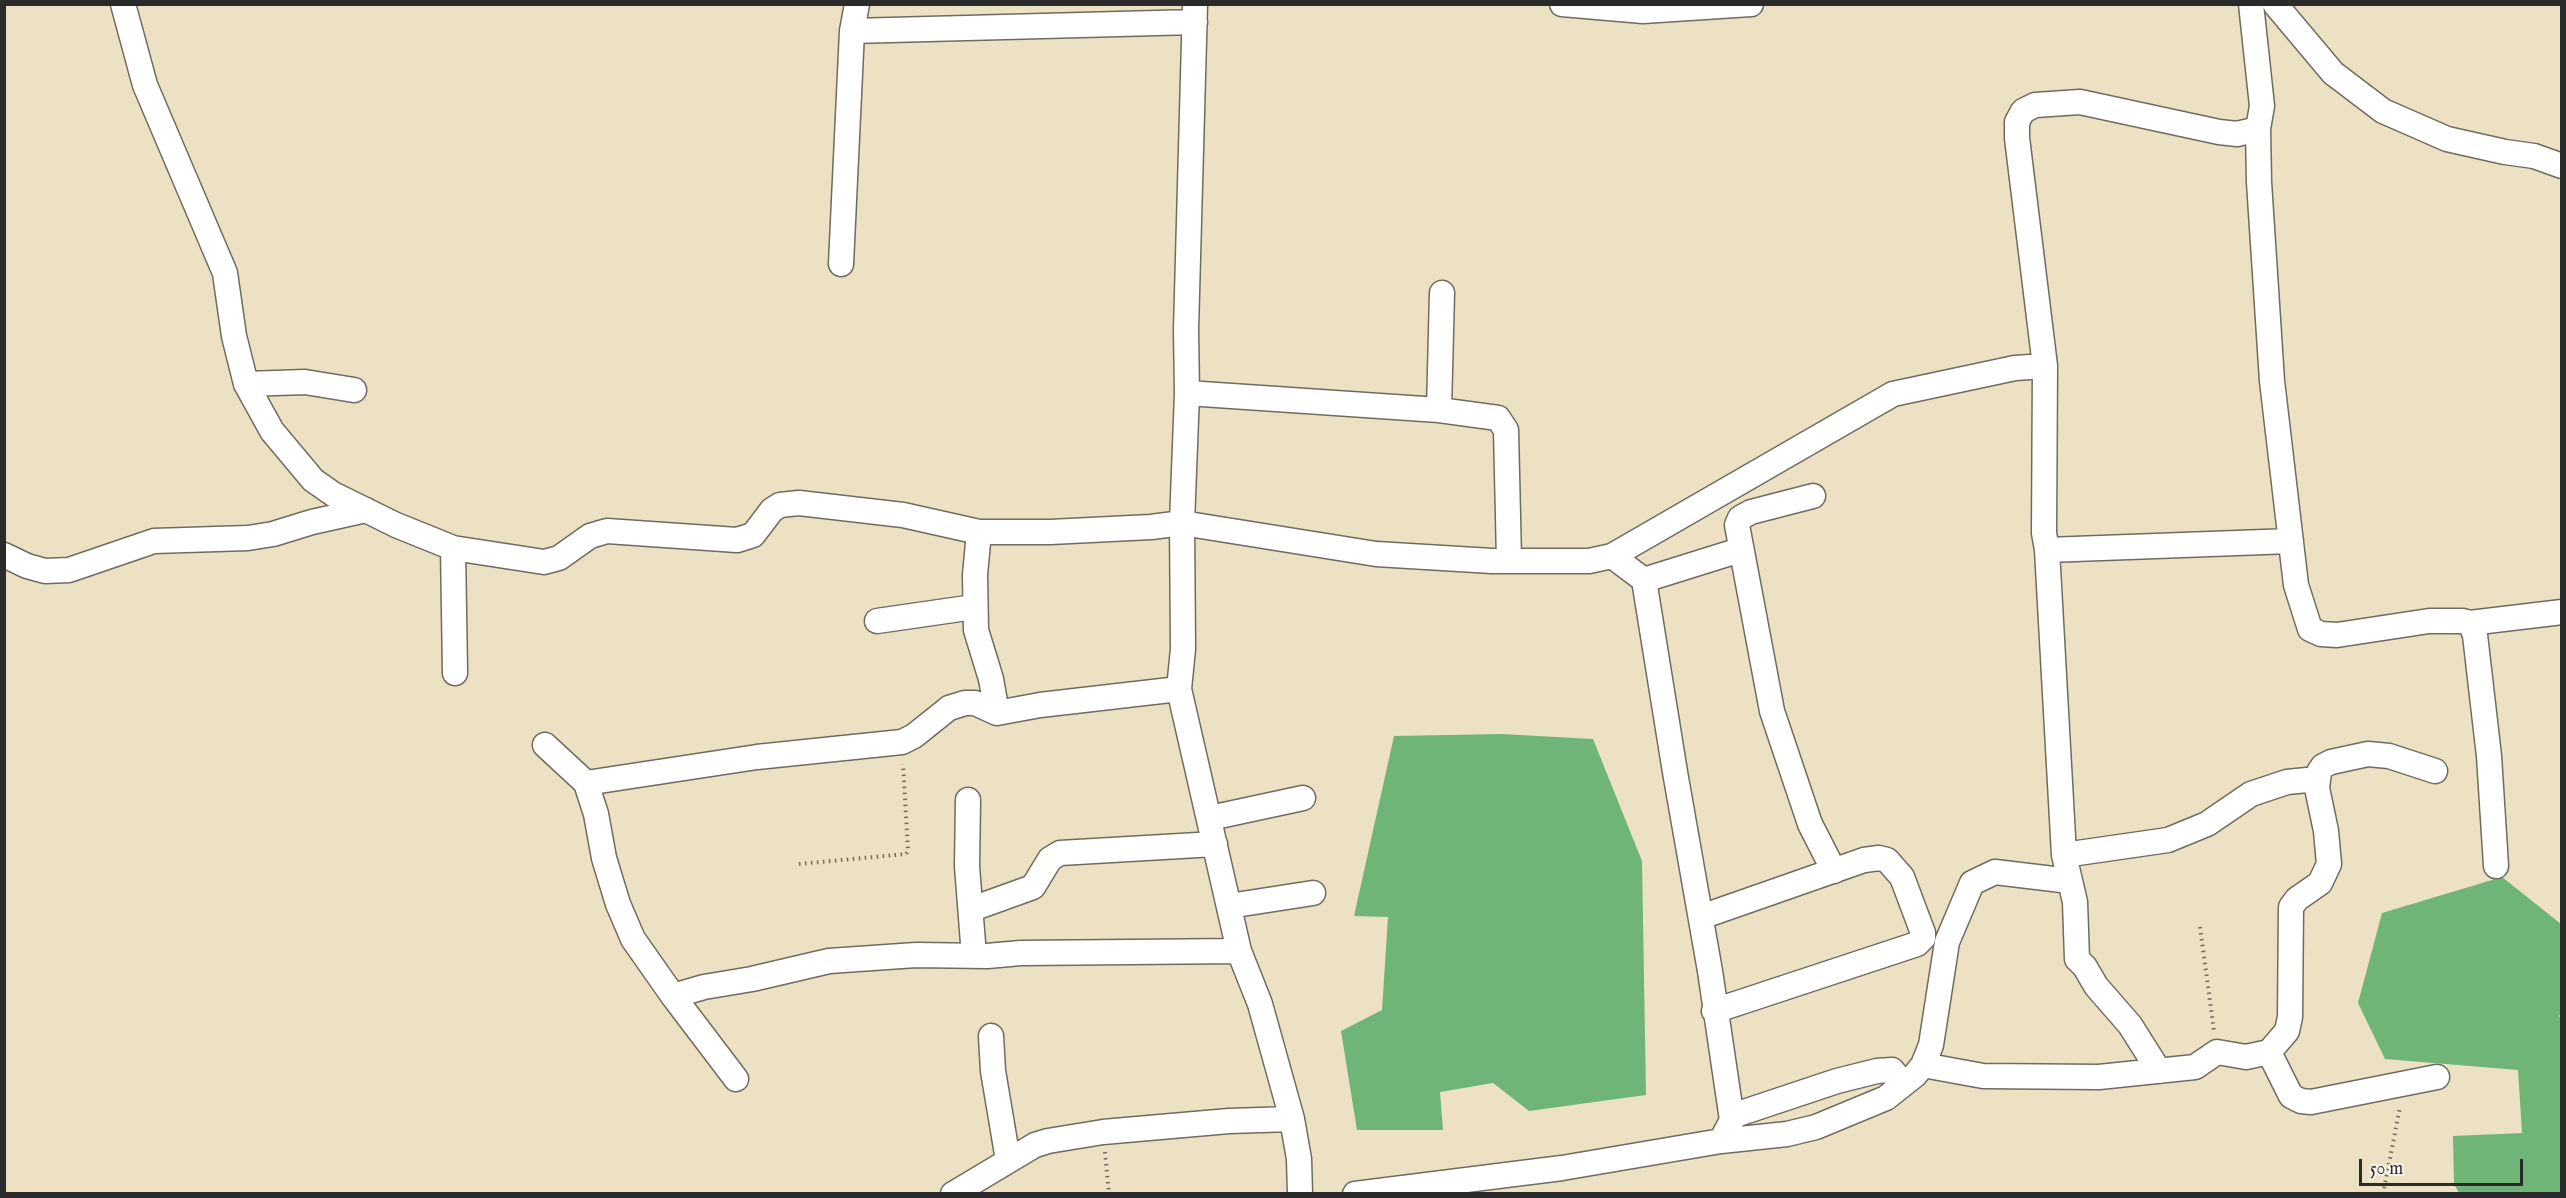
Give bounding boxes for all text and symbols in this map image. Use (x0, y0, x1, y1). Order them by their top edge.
scale bar (2362, 1147, 2526, 1185)
text: 50 m (2370, 1158, 2403, 1181)

